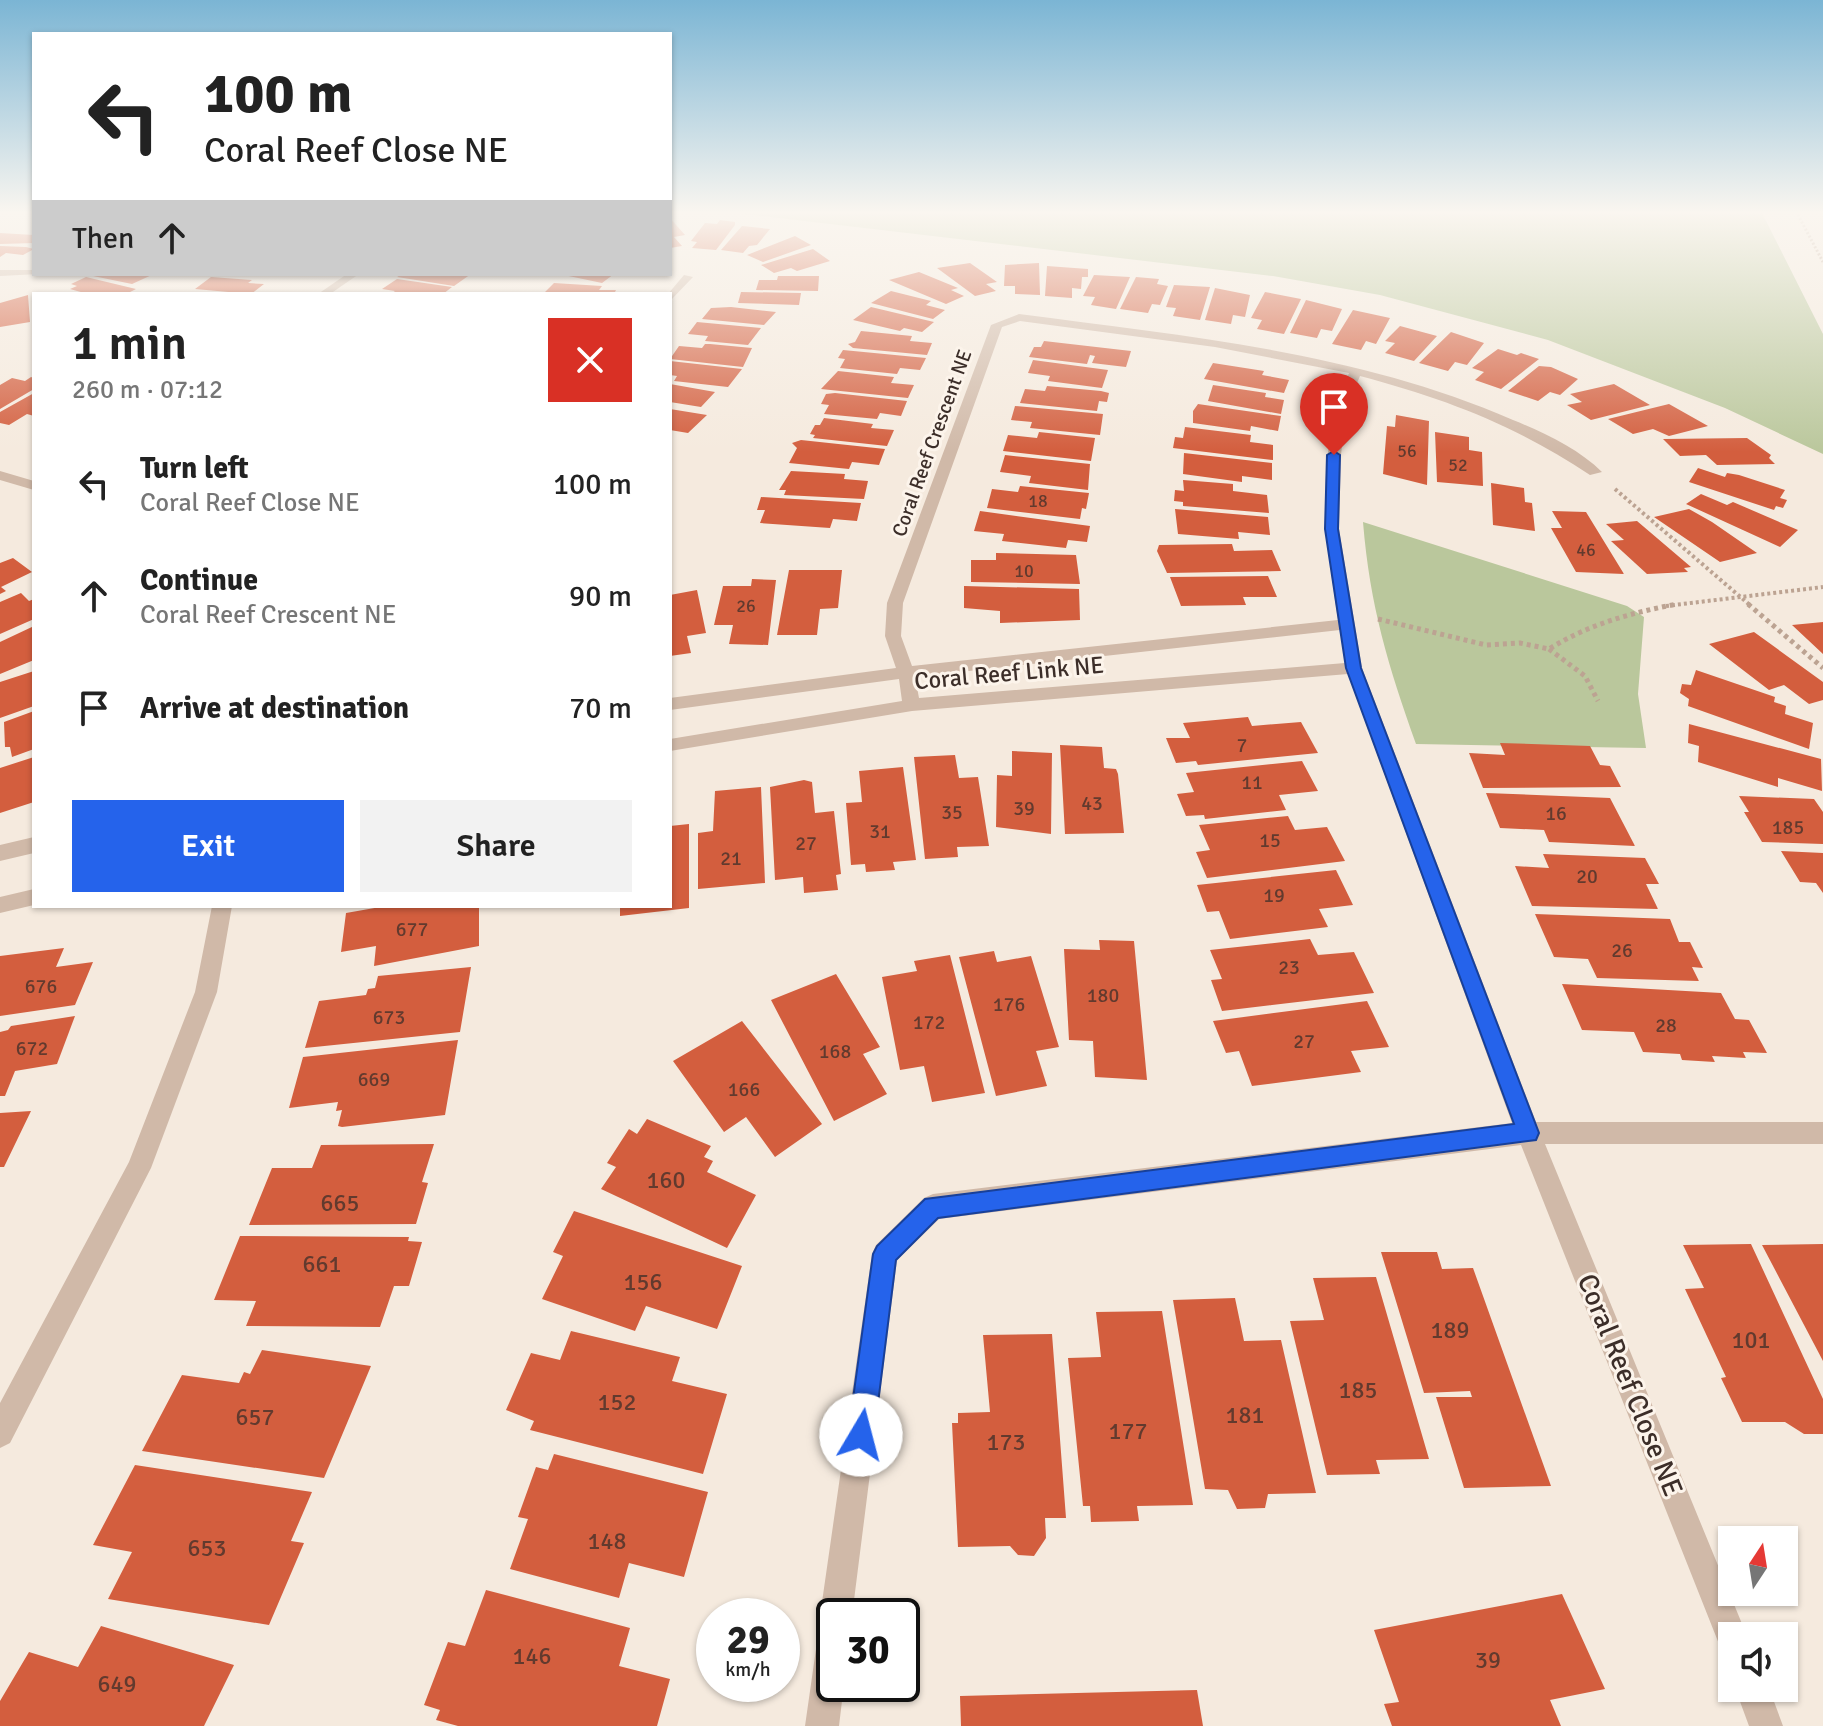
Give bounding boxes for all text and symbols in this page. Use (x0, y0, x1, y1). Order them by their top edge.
text: 100 m (204, 59, 352, 128)
icon: left (72, 64, 176, 168)
text: Coral Reef Close NE (204, 128, 508, 173)
icon: ahead (150, 216, 194, 260)
text: Then (72, 220, 134, 257)
text: 1 min (72, 314, 187, 373)
button: close (548, 318, 632, 402)
street label: Coral Reef Crescent NE (887, 346, 977, 540)
pin (1300, 373, 1368, 455)
text: 260 m · 07:12 (72, 374, 223, 406)
icon: arrive (1312, 385, 1356, 429)
house number: 56 (1397, 440, 1417, 462)
text: Turn left (140, 450, 249, 487)
house number: 52 (1448, 454, 1468, 476)
icon: left (72, 462, 116, 506)
text: 100 m (553, 466, 632, 503)
text: Coral Reef Close NE (140, 487, 360, 519)
house number: 18 (1028, 490, 1048, 512)
house number: 46 (1576, 539, 1596, 561)
house number: 10 (1014, 560, 1034, 582)
text: Continue (140, 562, 258, 599)
icon: ahead (72, 574, 116, 618)
text: 90 m (569, 578, 632, 615)
house number: 26 (736, 595, 756, 617)
text: Coral Reef Crescent NE (140, 599, 396, 631)
street label: Coral Reef Link NE (913, 650, 1105, 696)
icon: arrive (72, 686, 116, 730)
text: Arrive at destination (140, 690, 409, 727)
text: 70 m (569, 690, 632, 727)
house number: 7 (1237, 733, 1247, 758)
house number: 11 (1241, 770, 1263, 795)
house number: 43 (1081, 791, 1103, 816)
house number: 39 (1013, 796, 1035, 821)
button: Exit (72, 800, 344, 892)
button: Share (360, 800, 632, 892)
house number: 35 (941, 800, 963, 825)
house number: 16 (1545, 801, 1567, 826)
house number: 185 (1772, 815, 1804, 840)
house number: 31 (869, 819, 891, 844)
house number: 15 (1259, 828, 1281, 853)
house number: 27 (795, 831, 817, 856)
house number: 21 (720, 846, 742, 871)
house number: 20 (1576, 864, 1598, 889)
house number: 19 (1263, 883, 1285, 908)
house number: 677 (396, 917, 428, 942)
house number: 26 (1611, 938, 1633, 963)
house number: 23 (1278, 955, 1300, 980)
house number: 676 (25, 974, 57, 999)
house number: 180 (1087, 983, 1119, 1008)
house number: 176 (993, 992, 1025, 1017)
house number: 673 (373, 1005, 405, 1030)
house number: 172 (913, 1010, 945, 1035)
house number: 28 (1655, 1013, 1677, 1038)
house number: 27 (1293, 1029, 1315, 1054)
house number: 672 (16, 1036, 48, 1061)
house number: 168 (819, 1039, 851, 1064)
house number: 669 (358, 1067, 390, 1092)
house number: 166 (728, 1077, 760, 1102)
house number: 160 (647, 1165, 685, 1195)
house number: 665 (321, 1188, 359, 1218)
house number: 661 (303, 1249, 341, 1279)
house number: 156 (624, 1267, 662, 1297)
street label: Coral Reef Close NE (1570, 1269, 1690, 1501)
house number: 189 (1431, 1315, 1469, 1345)
house number: 101 (1732, 1325, 1770, 1355)
house number: 185 (1339, 1375, 1377, 1405)
house number: 152 (598, 1387, 636, 1417)
position arrow (819, 1393, 903, 1477)
house number: 181 (1226, 1400, 1264, 1430)
house number: 657 (236, 1402, 274, 1432)
house number: 177 (1109, 1416, 1147, 1446)
house number: 173 (987, 1427, 1025, 1457)
house number: 148 (588, 1526, 626, 1556)
north arrow (1718, 1526, 1798, 1606)
map controls (1718, 1526, 1798, 1702)
house number: 653 (188, 1533, 226, 1563)
speed limit sign: 30 (816, 1598, 920, 1702)
text: 29 (726, 1615, 770, 1665)
button: sound (1718, 1622, 1798, 1702)
house number: 146 (513, 1641, 551, 1671)
house number: 39 (1475, 1645, 1501, 1675)
text: km/h (725, 1657, 771, 1682)
house number: 649 (98, 1669, 136, 1699)

